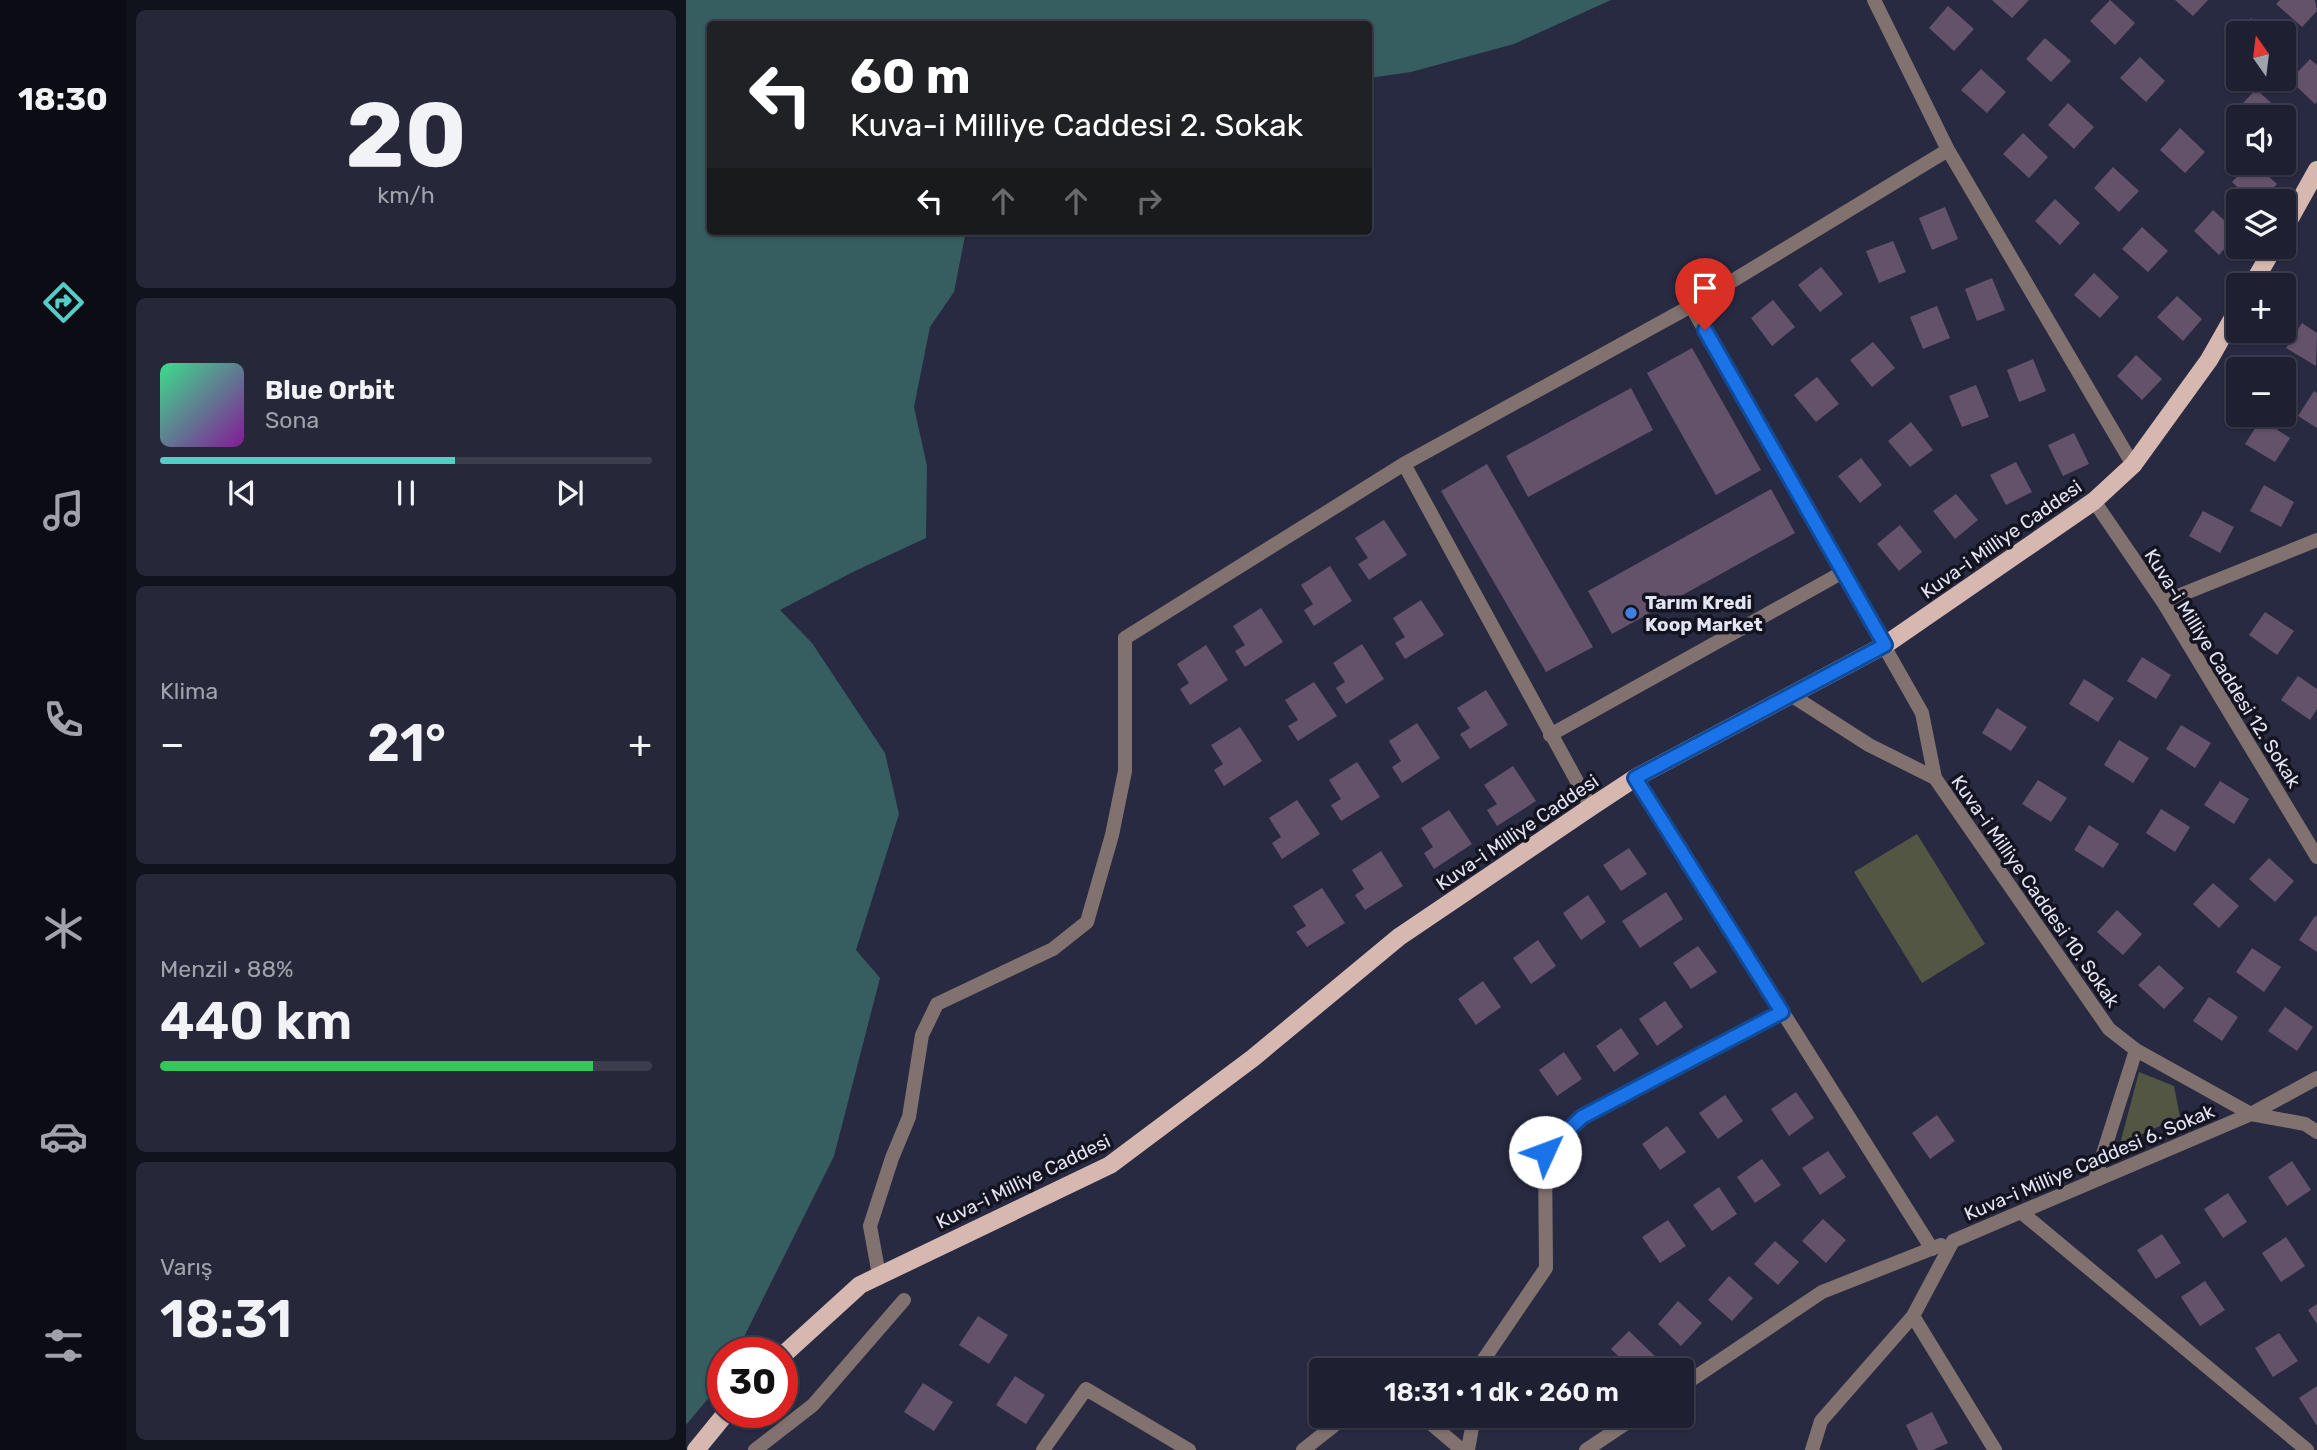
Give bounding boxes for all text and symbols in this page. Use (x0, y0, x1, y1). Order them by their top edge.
north arrow (2226, 21, 2296, 91)
map controls (2226, 21, 2296, 427)
text: 60 m (850, 47, 971, 105)
icon: left (735, 49, 826, 140)
text: 18:30 (18, 80, 108, 118)
text: 20 (345, 81, 467, 189)
button: sound (2226, 105, 2296, 175)
text: Kuva-i Milliye Caddesi 2. Sokak (850, 106, 1303, 144)
text: km/h (377, 181, 435, 209)
icon: left (911, 182, 949, 220)
icon: ahead (984, 182, 1022, 220)
icon: ahead (1057, 182, 1095, 220)
icon: right (1130, 182, 1168, 220)
button: layers (2226, 189, 2296, 259)
pin (1675, 258, 1735, 330)
icon: arrive (1686, 269, 1724, 307)
button: + (2226, 273, 2296, 343)
icon: directions (39, 278, 88, 327)
button: − (2226, 357, 2296, 427)
text: Blue Orbit (265, 375, 395, 406)
text: Sona (265, 406, 319, 434)
icon: previous (223, 474, 261, 512)
icon: pause (387, 474, 425, 512)
icon: next (551, 474, 589, 512)
street label: Kuva-i Milliye Caddesi (1916, 475, 2086, 604)
icon: music (39, 486, 88, 535)
street label: Kuva-i Milliye Caddesi 12. Sokak (2139, 545, 2306, 792)
place label: Tarım Kredi Koop Market (1645, 591, 1763, 636)
marker: Tarım Kredi Koop Market (1623, 605, 1639, 621)
text: Klima (160, 677, 218, 705)
icon: phone (39, 695, 88, 744)
text: 21° (367, 712, 446, 774)
text: − (160, 721, 185, 767)
text: + (628, 721, 652, 767)
street label: Kuva-i Milliye Caddesi (1432, 769, 1603, 895)
street label: Kuva-i Milliye Caddesi 10. Sokak (1947, 771, 2125, 1012)
icon: climate (39, 904, 88, 953)
text: Menzil · 88% (160, 955, 294, 983)
text: 440 km (160, 990, 352, 1052)
street label: Kuva-i Milliye Caddesi 6. Sokak (1961, 1099, 2218, 1226)
icon: car (39, 1112, 88, 1161)
position arrow (1508, 1115, 1582, 1189)
street label: Kuva-i Milliye Caddesi (932, 1129, 1114, 1234)
text: Varış (160, 1253, 213, 1281)
text: 18:31 (160, 1288, 292, 1350)
icon: filters (39, 1321, 88, 1370)
speed limit sign: 30 (707, 1337, 798, 1428)
text: 18:31 · 1 dk · 260 m (1384, 1377, 1619, 1408)

